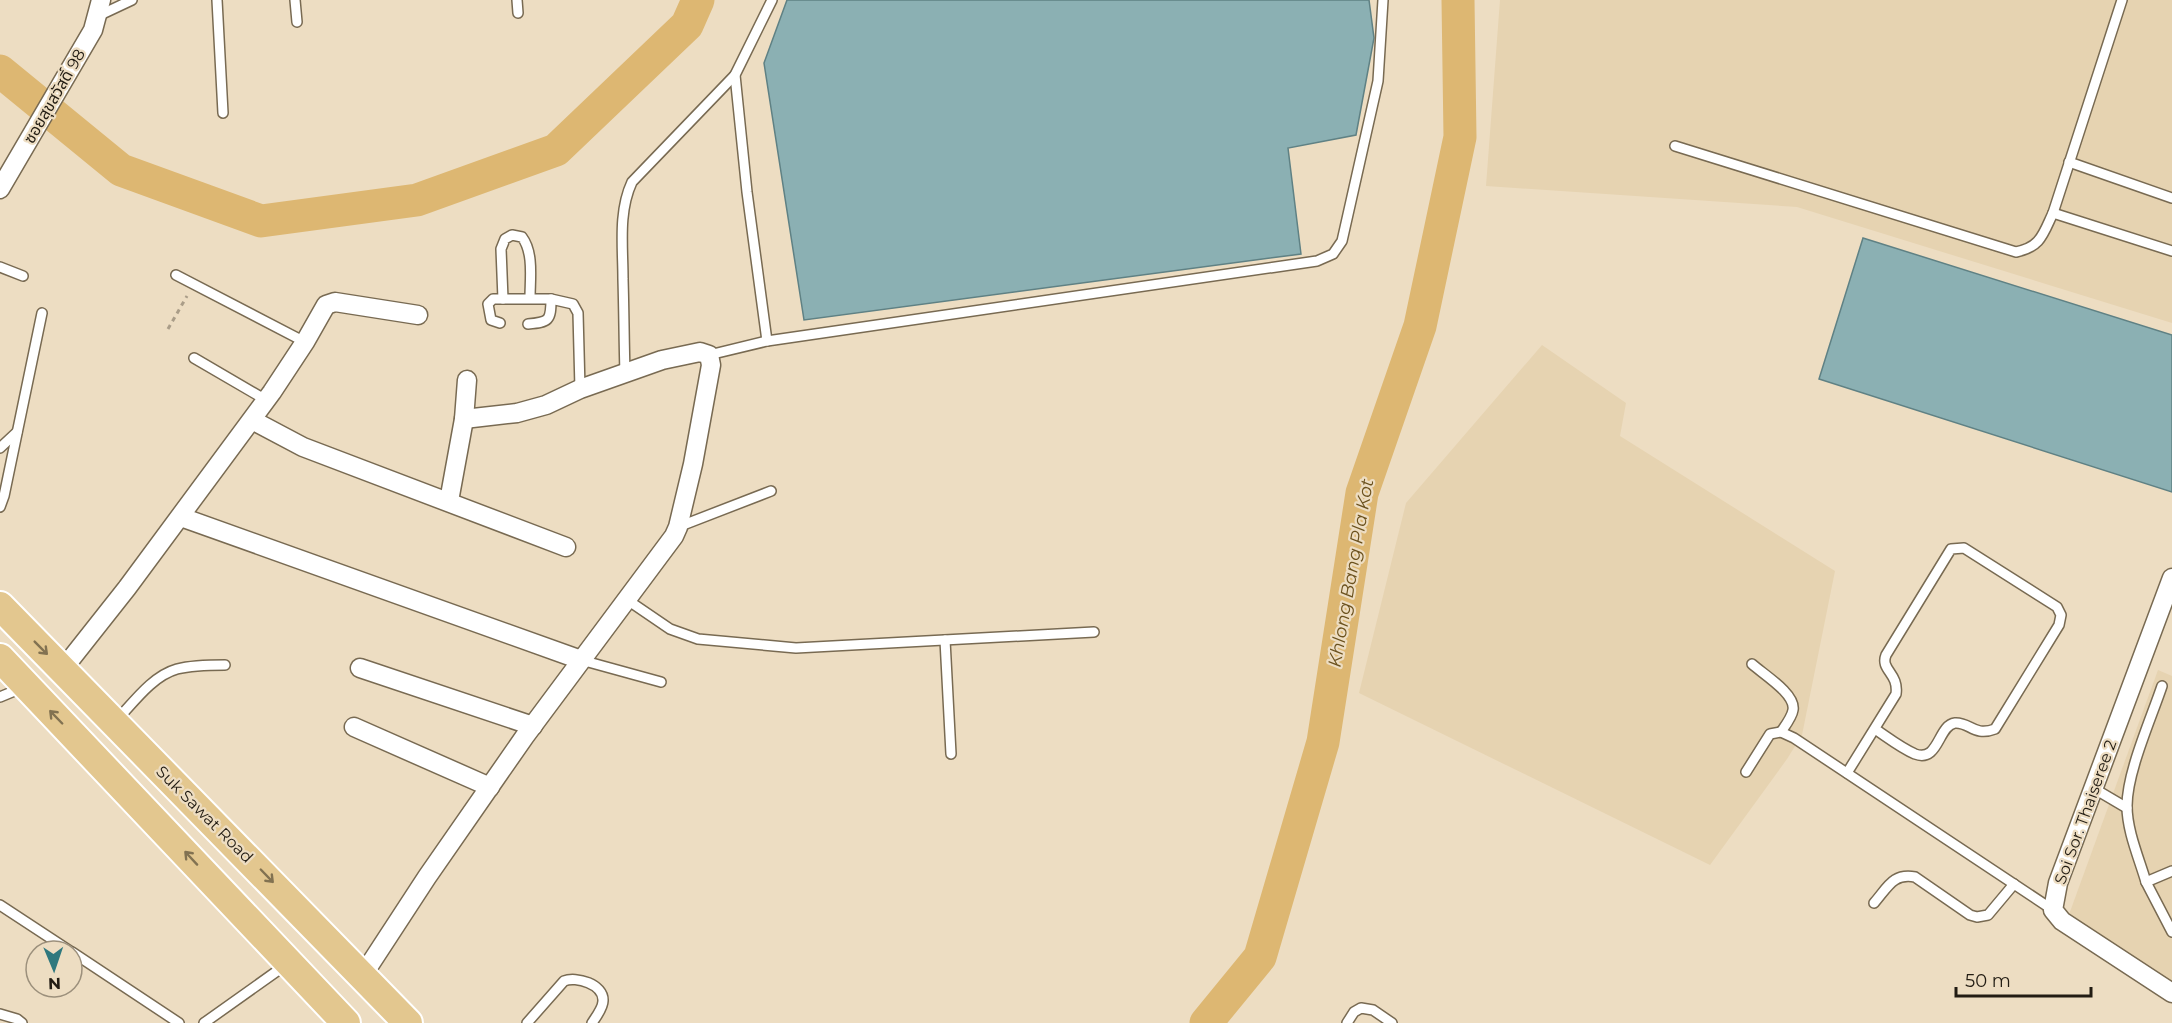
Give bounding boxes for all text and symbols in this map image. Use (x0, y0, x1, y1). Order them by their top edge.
street label: ซอยสุขสวัสดิ์ 98 (20, 46, 89, 147)
water label: Khlong Bang Pla Kot (1324, 476, 1379, 669)
one-way arrow (34, 640, 49, 655)
one-way arrow (49, 710, 63, 725)
street label: Soi Sor. Thaiseree 2 (2051, 737, 2120, 887)
street label: Suk Sawat Road (152, 762, 257, 867)
one-way arrow (183, 851, 198, 866)
one-way arrow (259, 869, 274, 884)
north arrow (24, 939, 84, 999)
scale bar (1956, 960, 2091, 998)
text: 50 m (1965, 970, 2011, 992)
text: N (48, 974, 61, 993)

